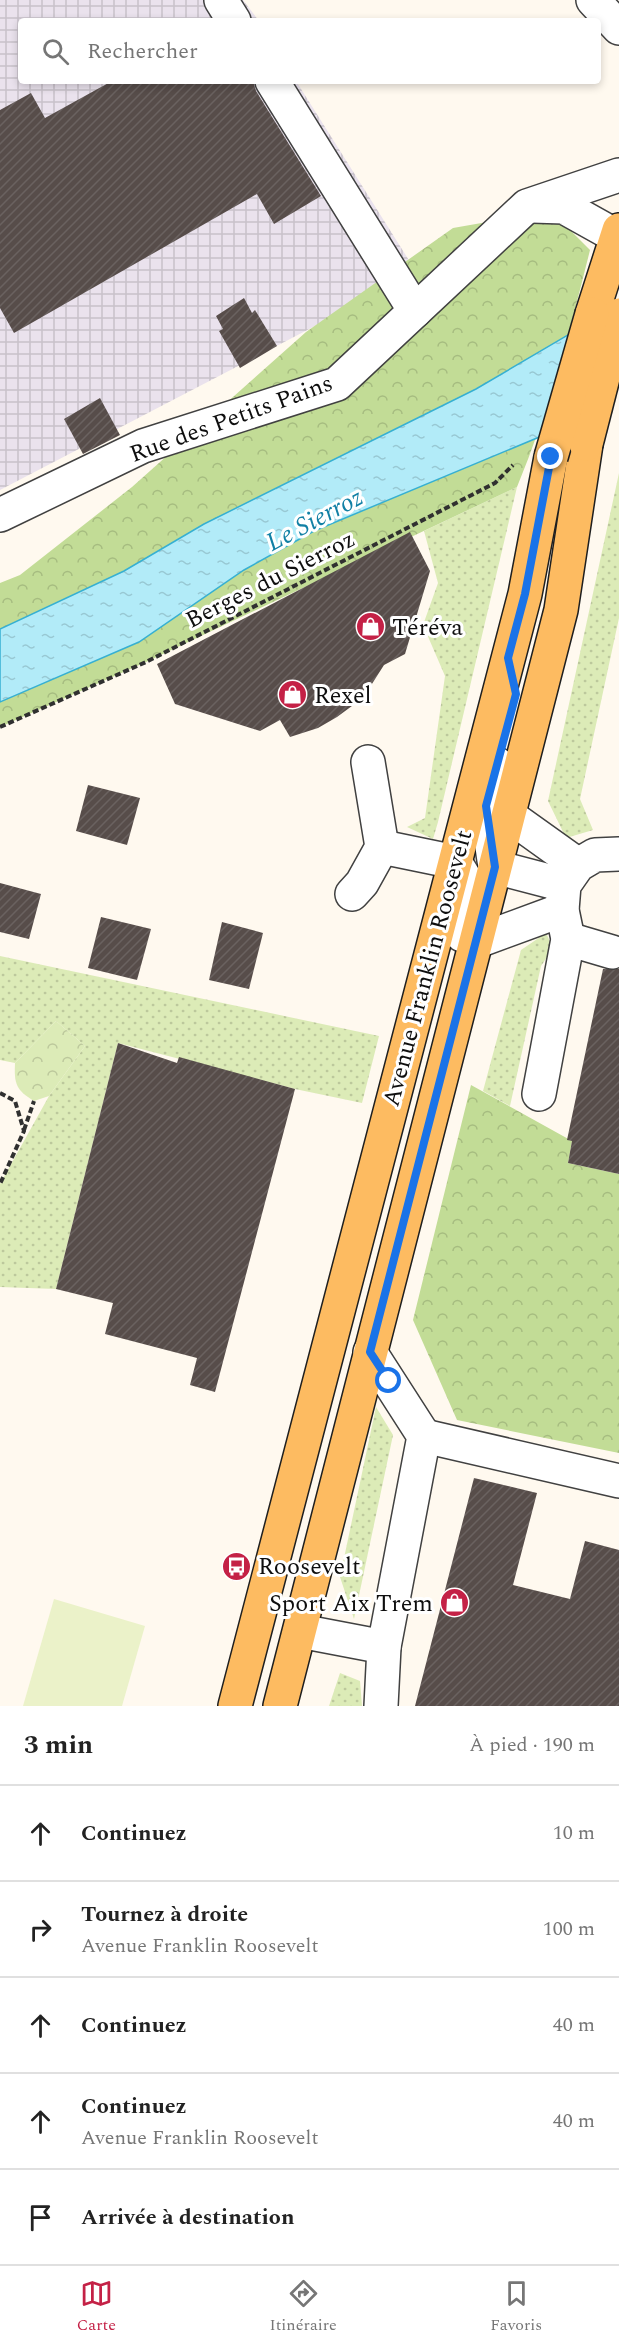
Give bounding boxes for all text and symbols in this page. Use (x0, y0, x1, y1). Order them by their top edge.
search box (18, 18, 601, 84)
icon: search (39, 35, 72, 68)
text: Rechercher (87, 35, 198, 68)
street label: Rue des Petits Pains (125, 365, 338, 472)
route end (537, 443, 563, 469)
water label: Le Sierroz (259, 478, 370, 562)
street label: Berges du Sierroz (179, 522, 362, 638)
place label: Téréva (392, 610, 463, 646)
shop icon: Téréva (355, 611, 387, 643)
place label: Rexel (314, 678, 372, 714)
shop icon: Rexel (277, 679, 309, 711)
street label: Avenue Franklin Roosevelt (374, 826, 482, 1111)
route start (375, 1367, 401, 1393)
place label: Roosevelt (258, 1549, 361, 1585)
bus stop icon: Roosevelt (221, 1550, 253, 1582)
place label: Sport Aix Trem (269, 1586, 433, 1622)
shop icon: Sport Aix Trem (438, 1587, 470, 1619)
text: 3 min (24, 1725, 93, 1765)
text: À pied · 190 m (469, 1730, 595, 1760)
icon: ahead (24, 1817, 57, 1850)
text: Continuez (81, 1817, 187, 1850)
text: 10 m (553, 1818, 595, 1848)
text: Tournez à droite (81, 1898, 248, 1931)
icon: right (24, 1913, 57, 1946)
text: 100 m (543, 1914, 595, 1944)
text: Avenue Franklin Roosevelt (81, 1931, 318, 1961)
icon: ahead (24, 2009, 57, 2042)
text: Continuez (81, 2009, 187, 2042)
text: 40 m (553, 2010, 595, 2040)
text: Continuez (81, 2090, 187, 2123)
icon: ahead (24, 2105, 57, 2138)
text: 40 m (553, 2106, 595, 2136)
text: Avenue Franklin Roosevelt (81, 2123, 318, 2153)
icon: arrive (24, 2201, 57, 2234)
text: Arrivée à destination (81, 2201, 295, 2234)
tab: Carte (77, 2277, 116, 2337)
tab: Itinéraire (269, 2277, 337, 2337)
tab: Favoris (490, 2277, 542, 2337)

